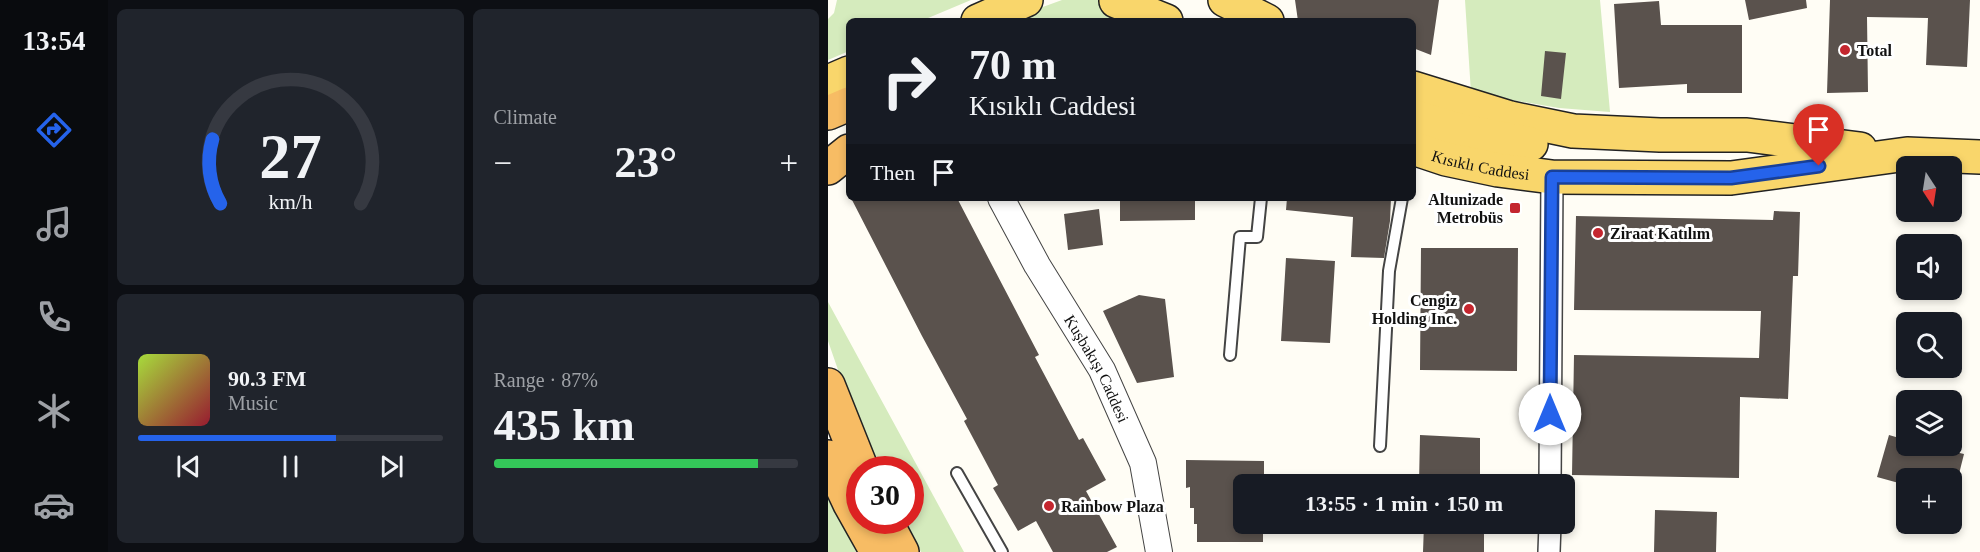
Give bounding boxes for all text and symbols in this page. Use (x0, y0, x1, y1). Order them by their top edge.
text: 13:54 (23, 26, 86, 56)
icon: right (870, 42, 948, 120)
text: 70 m (969, 42, 1057, 88)
place label: Total (1857, 42, 1893, 59)
marker: Total (1838, 43, 1852, 57)
text: Kısıklı Caddesi (969, 91, 1136, 121)
pin (1793, 104, 1844, 166)
text: Climate (494, 106, 557, 128)
icon: directions (33, 109, 75, 151)
icon: arrive (1802, 113, 1835, 146)
text: 27 (259, 122, 321, 191)
text: 23° (614, 137, 677, 187)
text: − (494, 145, 512, 181)
text: + (779, 145, 798, 181)
street label: Kısıklı Caddesi (1430, 147, 1531, 183)
icon: arrive (927, 156, 960, 189)
north arrow (1896, 156, 1962, 222)
map controls (1896, 156, 1962, 534)
text: Then (870, 160, 915, 185)
text: km/h (268, 190, 313, 214)
place label: Altunizade Metrobüs (1428, 191, 1503, 226)
marker: Altunizade Metrobüs (1508, 201, 1522, 215)
icon: music (33, 203, 75, 245)
place label: Ziraat Katılım (1610, 225, 1711, 242)
marker: Ziraat Katılım (1591, 226, 1605, 240)
button: sound (1896, 234, 1962, 300)
place label: Cengiz Holding Inc. (1372, 292, 1457, 328)
icon: phone (33, 296, 75, 338)
marker: Cengiz Holding Inc. (1462, 302, 1476, 316)
street label: Kuşbakışı Caddesi (1061, 312, 1132, 426)
button: search (1896, 312, 1962, 378)
text: 90.3 FM (228, 366, 306, 391)
text: Range · 87% (494, 369, 598, 391)
position arrow (1518, 382, 1582, 446)
icon: climate (33, 390, 75, 432)
button: layers (1896, 390, 1962, 456)
text: Music (228, 392, 278, 414)
text: 435 km (494, 400, 635, 450)
icon: previous (172, 450, 205, 483)
icon: pause (274, 450, 307, 483)
icon: next (375, 450, 408, 483)
speed limit sign: 30 (846, 456, 924, 534)
button: + (1896, 468, 1962, 534)
icon: car (33, 484, 75, 526)
text: 13:55 · 1 min · 150 m (1305, 491, 1503, 516)
place label: Rainbow Plaza (1061, 498, 1164, 515)
marker: Rainbow Plaza (1042, 499, 1056, 513)

